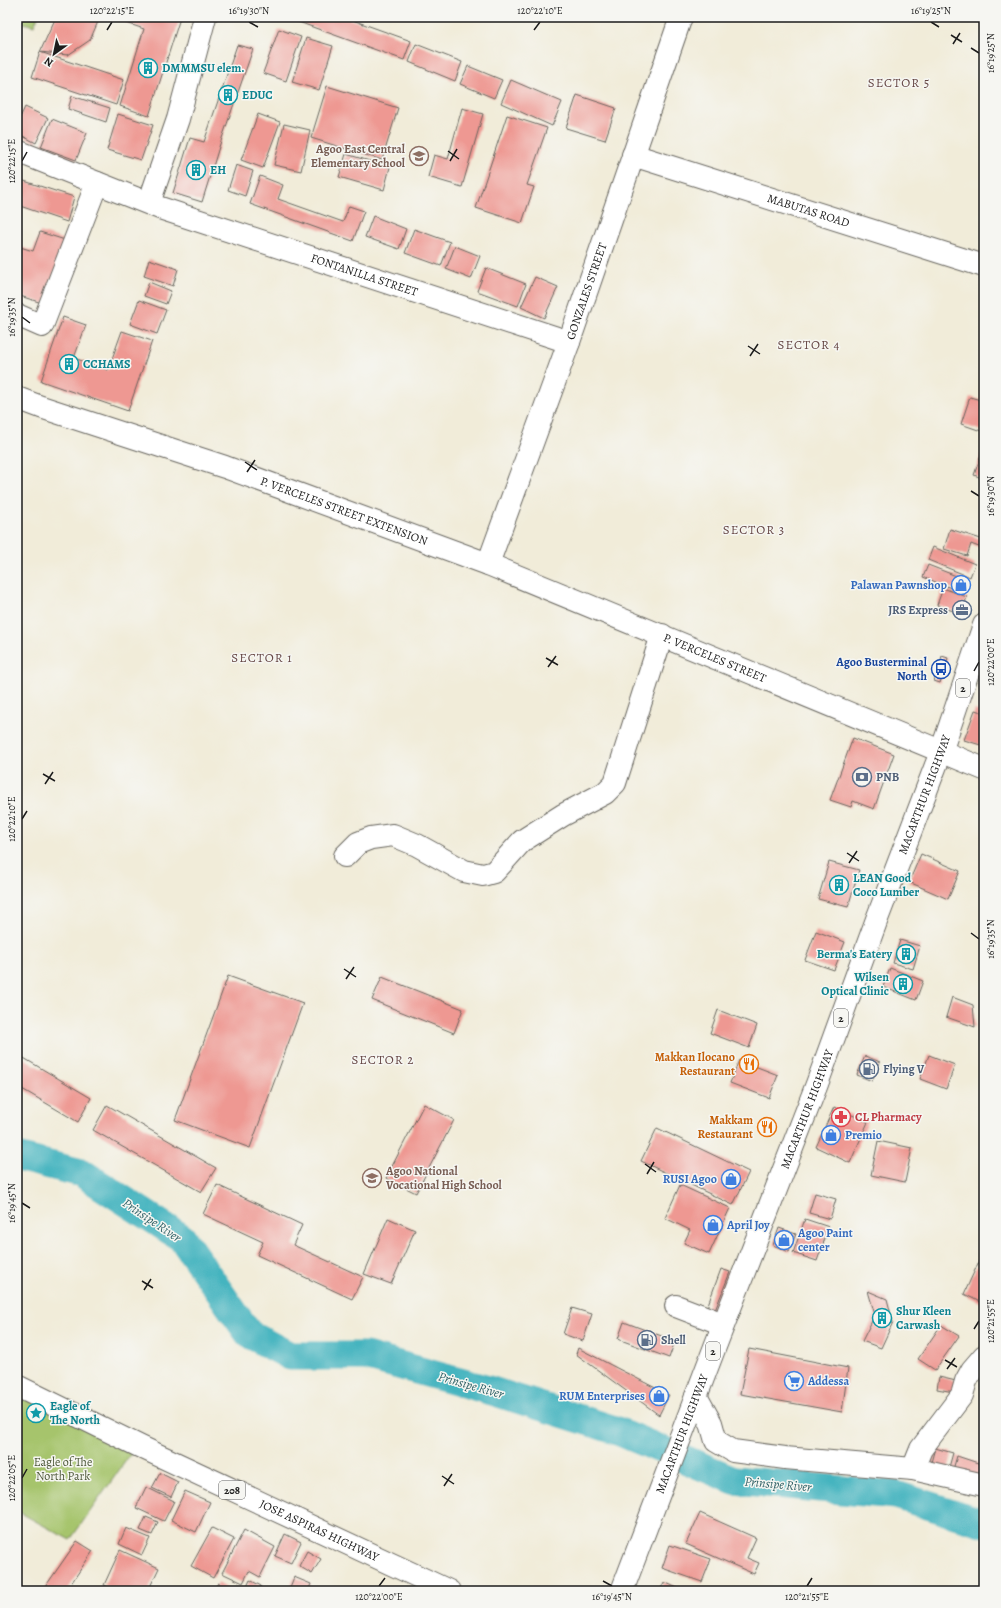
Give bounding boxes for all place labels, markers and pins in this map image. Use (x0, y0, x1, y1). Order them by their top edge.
building icon: DMMMSU elem. (137, 57, 159, 79)
place label: DMMMSU elem. (162, 60, 245, 76)
building icon: EDUC (217, 84, 239, 106)
place label: EDUC (242, 87, 273, 103)
place label: Agoo East Central Elementary School (311, 141, 406, 171)
school or university icon: Agoo East Central Elementary School (408, 145, 430, 167)
building icon: EH (185, 159, 207, 181)
place label: EH (210, 162, 226, 178)
building icon: CCHAMS (58, 353, 80, 375)
place label: CCHAMS (83, 356, 131, 372)
shop icon: Palawan Pawnshop (950, 574, 972, 596)
place label: Palawan Pawnshop (851, 577, 948, 593)
office icon: JRS Express (951, 599, 973, 621)
place label: JRS Express (888, 602, 948, 618)
place label: Agoo Busterminal North (835, 654, 928, 684)
bus stop icon: Agoo Busterminal North (930, 658, 952, 680)
bank icon: PNB (851, 766, 873, 788)
place label: PNB (876, 769, 900, 785)
place label: LEAN Good Coco Lumber (853, 870, 919, 900)
building icon: LEAN Good Coco Lumber (828, 874, 850, 896)
building icon: Berma's Eatery (895, 943, 917, 965)
place label: Berma's Eatery (817, 946, 892, 962)
place label: Wilsen Optical Clinic (821, 969, 889, 999)
building icon: Wilsen Optical Clinic (892, 973, 914, 995)
place label: Makkan Ilocano Restaurant (655, 1049, 735, 1079)
restaurant icon: Makkan Ilocano Restaurant (738, 1053, 760, 1075)
fuel station icon: Flying V (858, 1058, 880, 1080)
place label: Flying V (883, 1061, 925, 1077)
pharmacy icon: CL Pharmacy (830, 1106, 852, 1128)
place label: CL Pharmacy (855, 1109, 922, 1125)
place label: Makkam Restaurant (698, 1112, 753, 1142)
restaurant icon: Makkam Restaurant (756, 1116, 778, 1138)
shop icon: Premio (820, 1124, 842, 1146)
place label: Premio (845, 1127, 882, 1143)
place label: Agoo National Vocational High School (385, 1163, 503, 1193)
school or university icon: Agoo National Vocational High School (361, 1167, 383, 1189)
shop icon: RUSI Agoo (720, 1168, 742, 1190)
place label: RUSI Agoo (663, 1171, 717, 1187)
shop icon: April Joy (702, 1214, 724, 1236)
place label: April Joy (726, 1217, 770, 1233)
place label: Agoo Paint center (797, 1225, 853, 1255)
shop icon: Agoo Paint center (773, 1229, 795, 1251)
place label: Shur Kleen Carwash (896, 1303, 952, 1333)
building icon: Shur Kleen Carwash (871, 1307, 893, 1329)
fuel station icon: Shell (636, 1329, 658, 1351)
place label: Shell (661, 1332, 687, 1348)
supermarket icon: Addessa (783, 1370, 805, 1392)
place label: Addessa (807, 1373, 849, 1389)
shop icon: RUM Enterprises (648, 1385, 670, 1407)
place label: RUM Enterprises (559, 1388, 645, 1404)
place label: Eagle of The North (50, 1398, 101, 1428)
place icon: Eagle of The North (25, 1402, 47, 1424)

